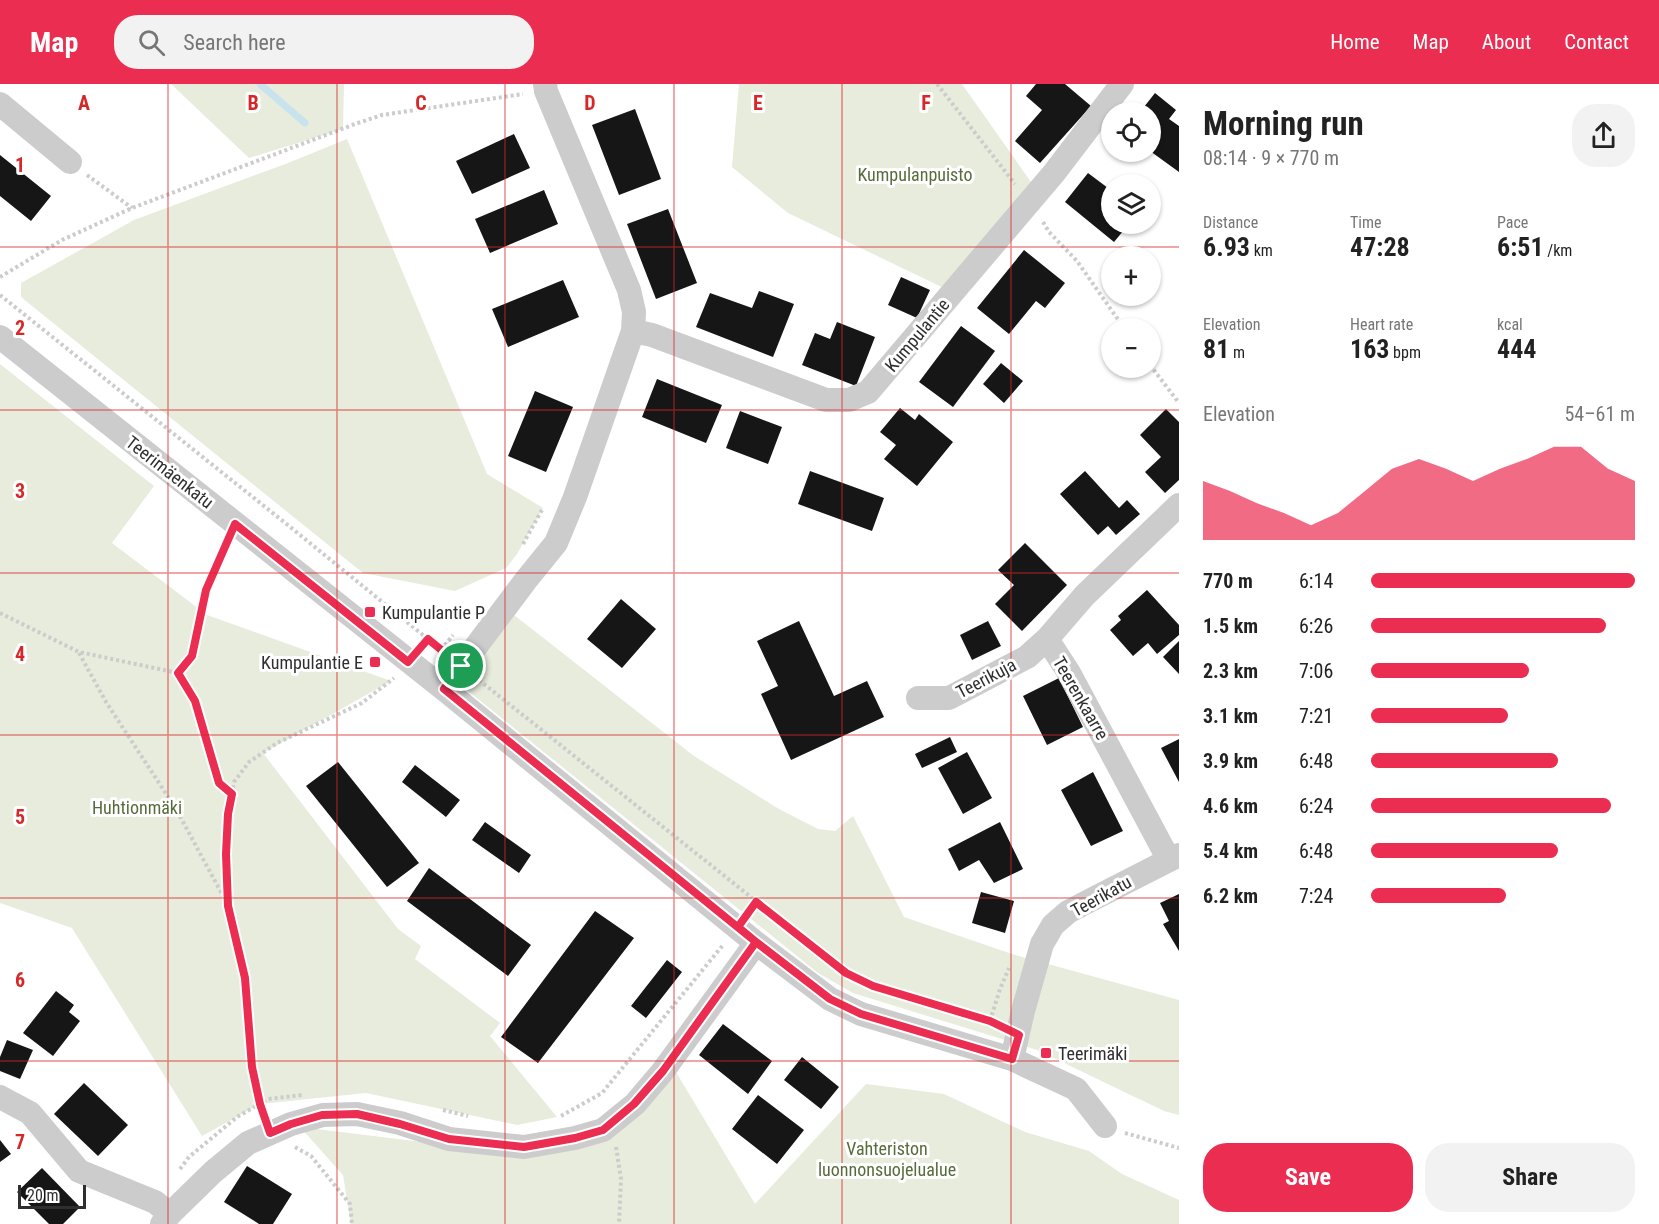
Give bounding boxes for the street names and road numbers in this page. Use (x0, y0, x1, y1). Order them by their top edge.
street label: Kumpulantie (880, 294, 954, 376)
street label: Teerimäenkatu (122, 431, 218, 513)
street label: Teerenkaarre (1049, 653, 1113, 743)
street label: Teerikuja (953, 654, 1019, 702)
street label: Teerikatu (1067, 871, 1135, 921)

